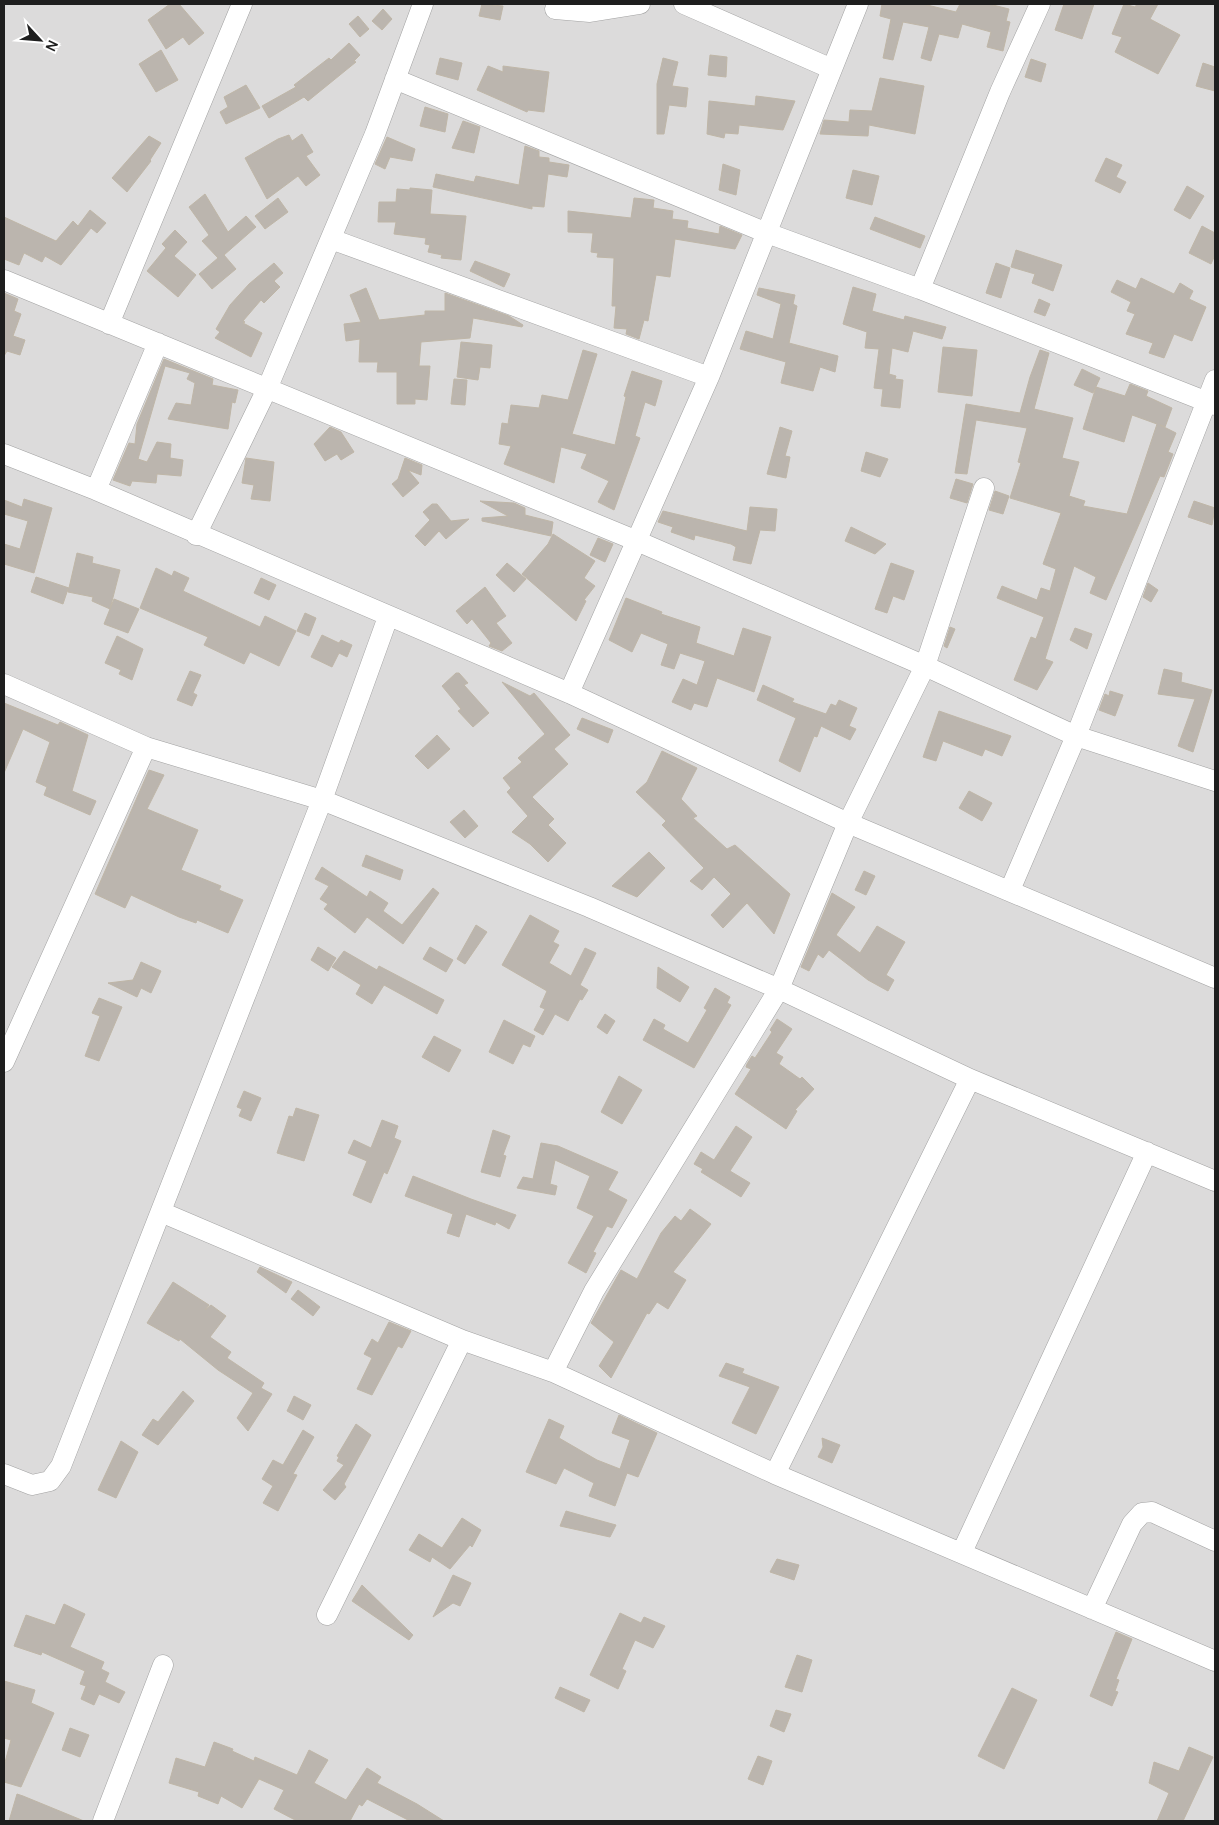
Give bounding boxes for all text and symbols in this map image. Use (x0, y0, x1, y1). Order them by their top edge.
north arrow (15, 15, 65, 65)
text: N (41, 37, 63, 55)

